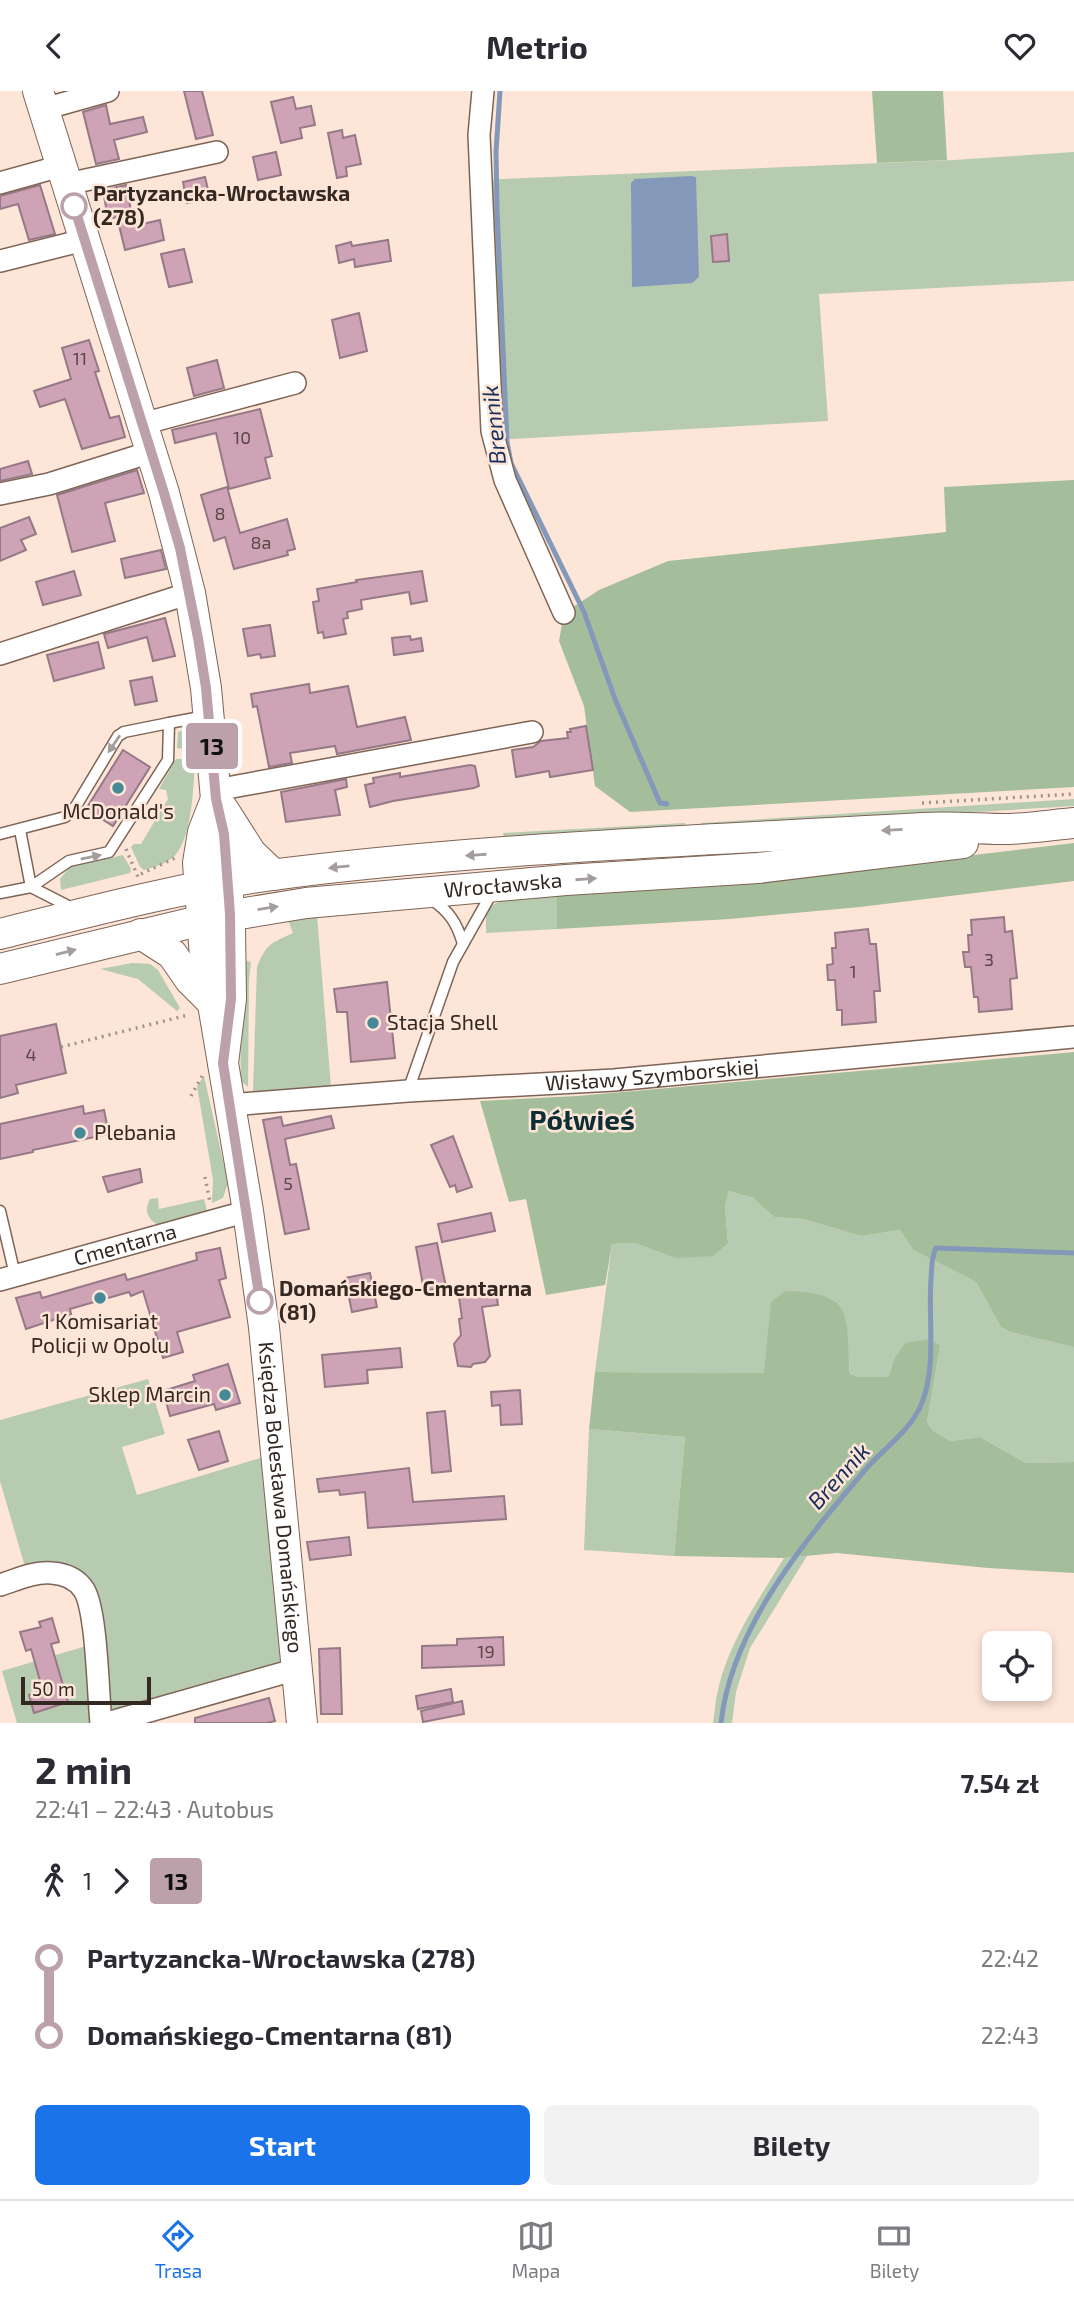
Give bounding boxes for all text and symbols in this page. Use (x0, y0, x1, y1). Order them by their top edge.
icon: back (35, 27, 73, 65)
text: Metrio (486, 27, 588, 65)
icon: heart (1001, 27, 1039, 65)
place label: Partyzancka-Wrocławska (278) (93, 180, 350, 229)
marker: Partyzancka-Wrocławska (278) (61, 193, 87, 219)
house number: 11 (73, 347, 87, 369)
water label: Brennik (475, 384, 511, 466)
house number: 10 (233, 426, 251, 448)
house number: 8 (215, 502, 225, 524)
house number: 8a (251, 531, 271, 553)
line badge: 13 (180, 723, 244, 769)
text: 13 (200, 731, 224, 760)
one-way arrow (107, 735, 121, 753)
marker: McDonald's (110, 780, 126, 796)
place label: McDonald's (62, 798, 174, 823)
one-way arrow (881, 824, 903, 835)
one-way arrow (465, 850, 487, 861)
one-way arrow (80, 851, 102, 862)
one-way arrow (328, 862, 350, 873)
street label: Wrocławska (443, 866, 563, 902)
one-way arrow (575, 873, 597, 884)
one-way arrow (257, 903, 279, 914)
one-way arrow (55, 946, 77, 957)
house number: 3 (984, 948, 994, 970)
house number: 1 (849, 960, 857, 982)
place label: Stacja Shell (387, 1009, 498, 1035)
marker: Stacja Shell (365, 1015, 381, 1031)
house number: 4 (25, 1043, 37, 1065)
street label: Wisławy Szymborskiej (544, 1053, 760, 1095)
district label: Półwieś (529, 1102, 635, 1136)
place label: Plebania (94, 1119, 176, 1144)
marker: Plebania (72, 1125, 88, 1141)
house number: 5 (283, 1172, 293, 1194)
street label: Cmentarna (71, 1218, 179, 1270)
place label: Domańskiego-Cmentarna (81) (279, 1275, 532, 1324)
marker: Domańskiego-Cmentarna (81) (247, 1288, 273, 1314)
marker: 1 Komisariat Policji w Opolu (92, 1290, 108, 1306)
place label: 1 Komisariat Policji w Opolu (31, 1308, 169, 1358)
street label: Księdza Bolesława Domańskiego (254, 1340, 309, 1654)
place label: Sklep Marcin (88, 1381, 211, 1406)
marker: Sklep Marcin (217, 1387, 233, 1403)
water label: Brennik (801, 1436, 875, 1514)
map controls (982, 1631, 1052, 1701)
button: locate (982, 1631, 1052, 1701)
house number: 19 (477, 1640, 495, 1662)
scale bar (21, 1674, 150, 1706)
text: 50 m (32, 1677, 75, 1700)
text: 2 min (35, 1746, 132, 1792)
text: 7.54 zł (960, 1767, 1039, 1798)
text: 22:41 – 22:43 · Autobus (35, 1795, 274, 1823)
icon: walk (35, 1862, 73, 1900)
icon: forward (102, 1862, 140, 1900)
text: 13 (164, 1866, 188, 1895)
text: 1 (83, 1867, 92, 1895)
text: Partyzancka-Wrocławska (278) (87, 1942, 475, 1973)
text: 22:42 (981, 1944, 1039, 1972)
text: Domańskiego-Cmentarna (81) (87, 2019, 452, 2050)
text: 22:43 (981, 2021, 1039, 2049)
button: Start (35, 2105, 530, 2185)
button: Bilety (544, 2105, 1039, 2185)
tab: Trasa (155, 2217, 202, 2282)
tab: Mapa (512, 2217, 560, 2282)
tab: Bilety (870, 2217, 919, 2282)

